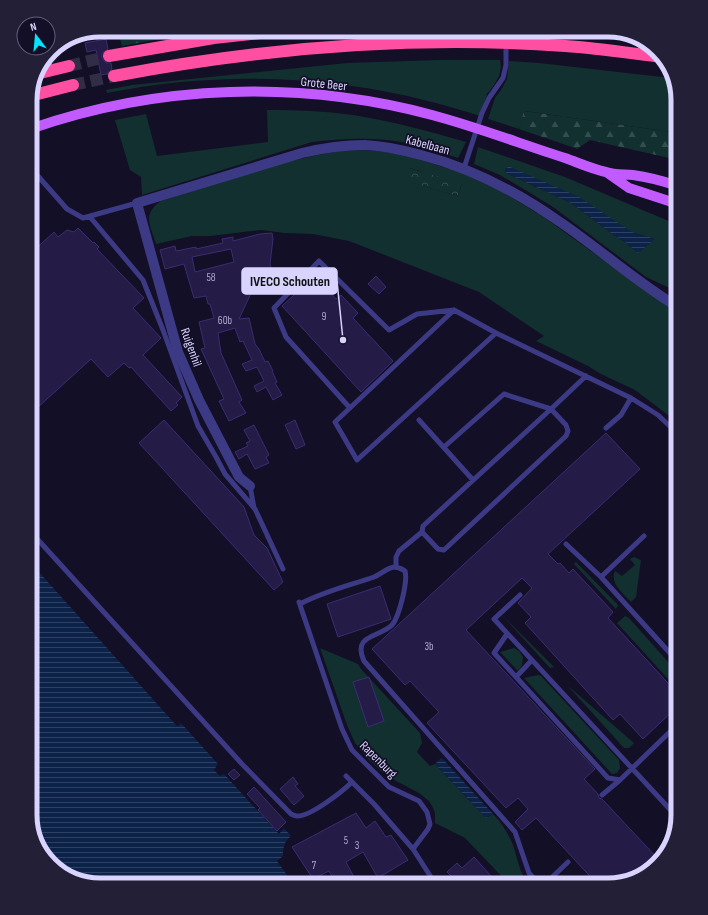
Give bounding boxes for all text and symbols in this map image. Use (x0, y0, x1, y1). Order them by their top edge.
north arrow (16, 16, 56, 56)
text: N (29, 20, 38, 34)
street label: Grote Beer (300, 74, 348, 94)
street label: Kabelbaan (404, 131, 451, 158)
callout: IVECO Schouten (242, 268, 337, 294)
house number: 58 (206, 271, 216, 284)
text: IVECO Schouten (250, 273, 330, 290)
house number: 9 (322, 310, 327, 323)
house number: 60b (218, 314, 233, 327)
street label: Ruigenhil (177, 326, 205, 369)
house number: 3b (424, 640, 434, 653)
street label: Rapenburg (356, 738, 400, 782)
house number: 5 (344, 834, 348, 847)
house number: 3 (355, 839, 360, 852)
house number: 7 (312, 859, 317, 872)

